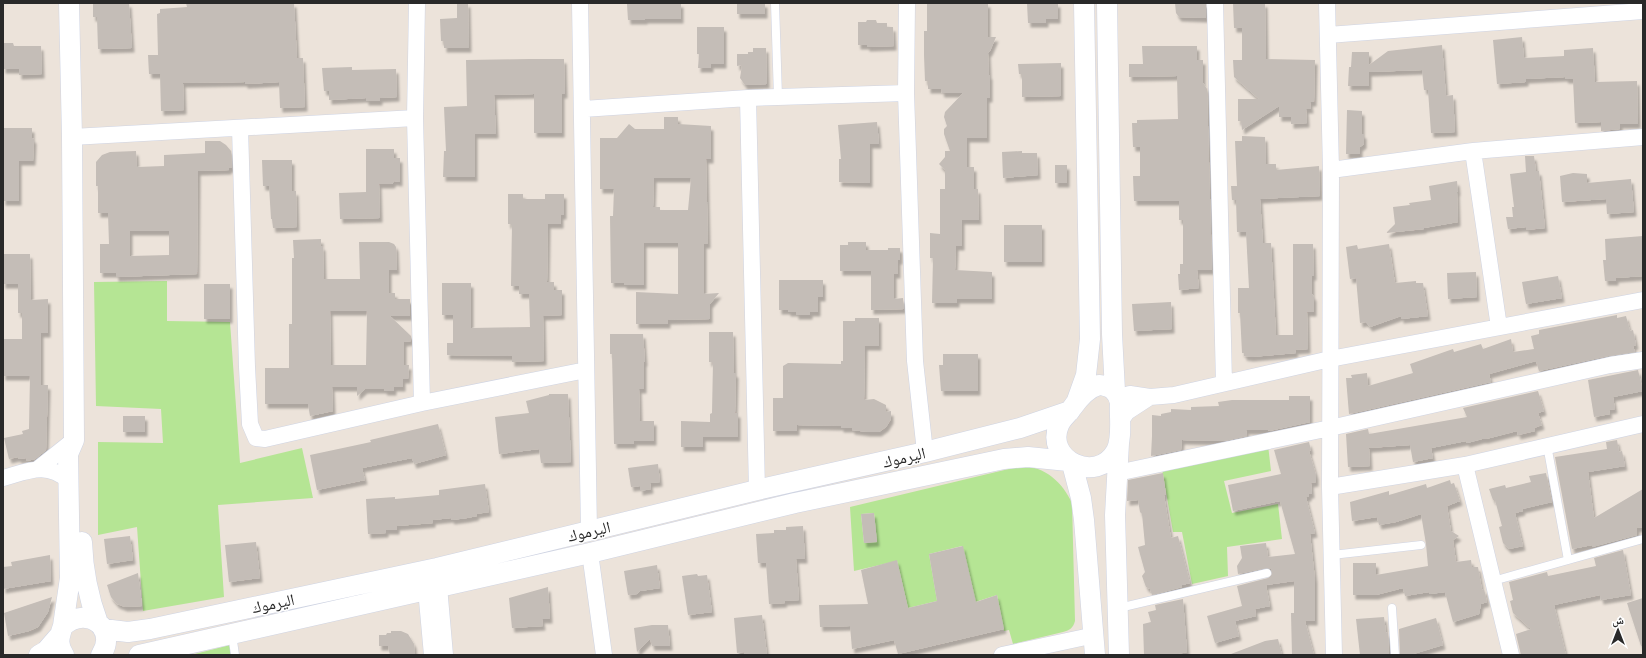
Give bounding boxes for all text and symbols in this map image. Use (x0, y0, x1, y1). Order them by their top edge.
street label: اليرموك (881, 445, 927, 472)
street label: اليرموك (566, 519, 612, 546)
street label: اليرموك (250, 592, 296, 617)
north arrow (1598, 610, 1638, 650)
text: ش (1612, 615, 1624, 628)

